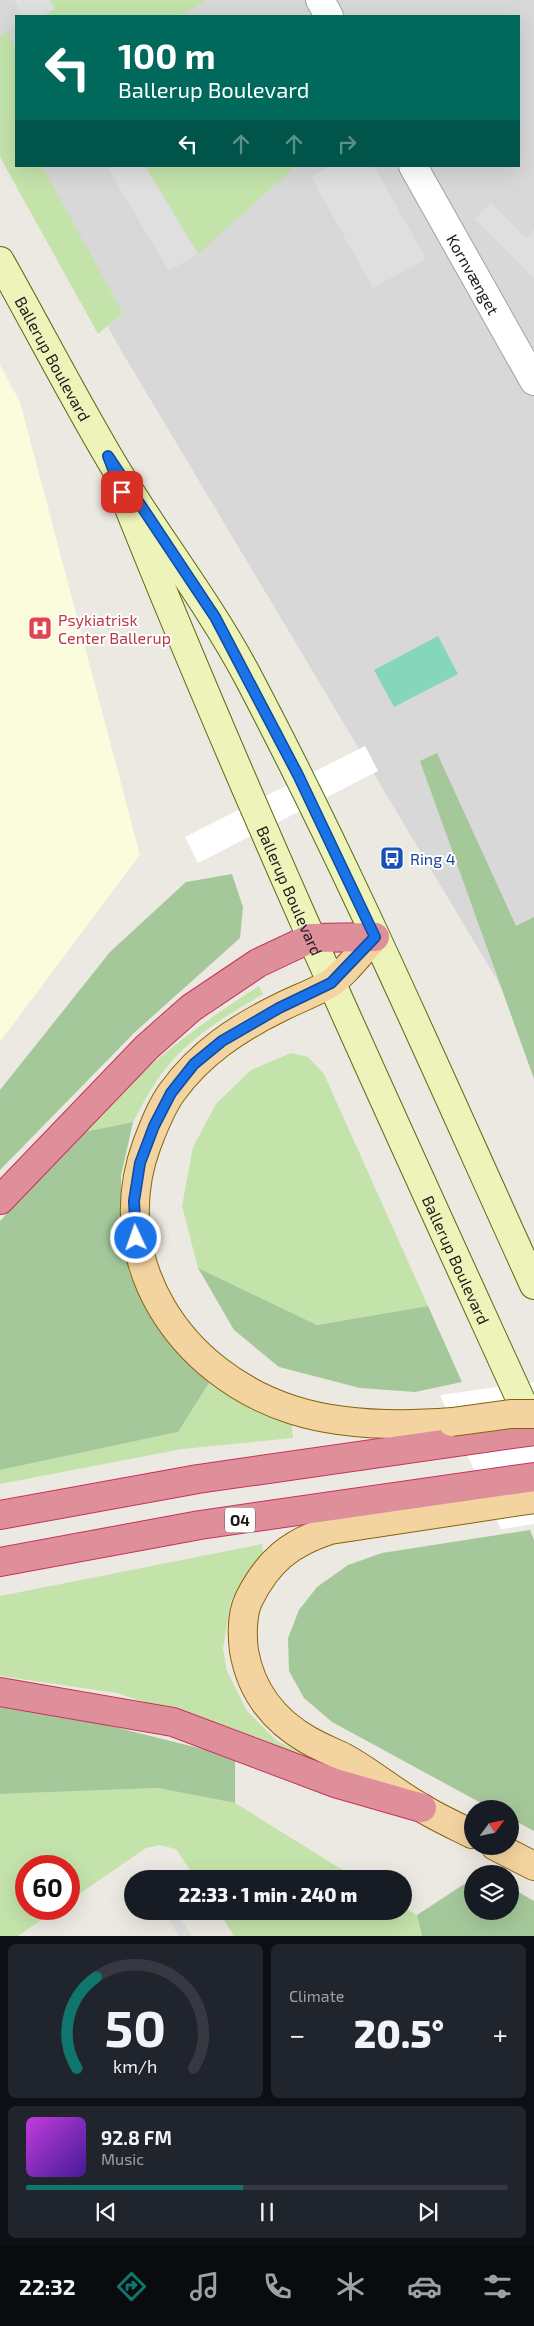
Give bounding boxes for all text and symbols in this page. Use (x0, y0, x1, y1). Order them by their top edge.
text: 100 m (118, 34, 216, 76)
icon: left (35, 35, 100, 100)
text: Ballerup Boulevard (118, 76, 309, 102)
icon: left (174, 130, 202, 158)
icon: ahead (227, 130, 255, 158)
icon: ahead (280, 130, 308, 158)
icon: right (333, 130, 361, 158)
street label: Kornvænget (444, 230, 504, 318)
street label: Ballerup Boulevard (12, 293, 95, 424)
pin (101, 471, 143, 513)
icon: arrive (108, 478, 136, 506)
place label: Psykiatrisk Center Ballerup (58, 610, 171, 647)
hospital icon: Psykiatrisk Center Ballerup (27, 615, 53, 641)
street label: Ballerup Boulevard (254, 823, 327, 958)
bus stop icon: Ring 4 (379, 845, 405, 871)
place label: Ring 4 (410, 849, 456, 868)
street label: Ballerup Boulevard (419, 1192, 494, 1327)
position arrow (109, 1211, 161, 1263)
road number: O4 (225, 1508, 255, 1532)
north arrow (464, 1800, 519, 1855)
map controls (464, 1800, 519, 1920)
speed limit sign: 60 (15, 1855, 80, 1920)
button: layers (464, 1865, 519, 1920)
text: 22:33 · 1 min · 240 m (179, 1883, 357, 1906)
text: Climate (289, 1986, 344, 2005)
text: 50 (105, 1995, 166, 2057)
text: 20.5° (354, 2010, 444, 2056)
text: − (289, 2017, 305, 2051)
text: + (493, 2017, 508, 2051)
text: km/h (113, 2055, 158, 2077)
text: 92.8 FM (101, 2126, 172, 2149)
text: Music (101, 2149, 144, 2168)
icon: previous (92, 2198, 120, 2226)
icon: pause (253, 2198, 281, 2226)
icon: next (414, 2198, 442, 2226)
icon: directions (114, 2269, 149, 2304)
icon: music (187, 2269, 222, 2304)
icon: phone (260, 2269, 295, 2304)
icon: climate (333, 2269, 368, 2304)
icon: car (407, 2269, 442, 2304)
icon: filters (480, 2269, 515, 2304)
text: 22:32 (19, 2273, 76, 2299)

